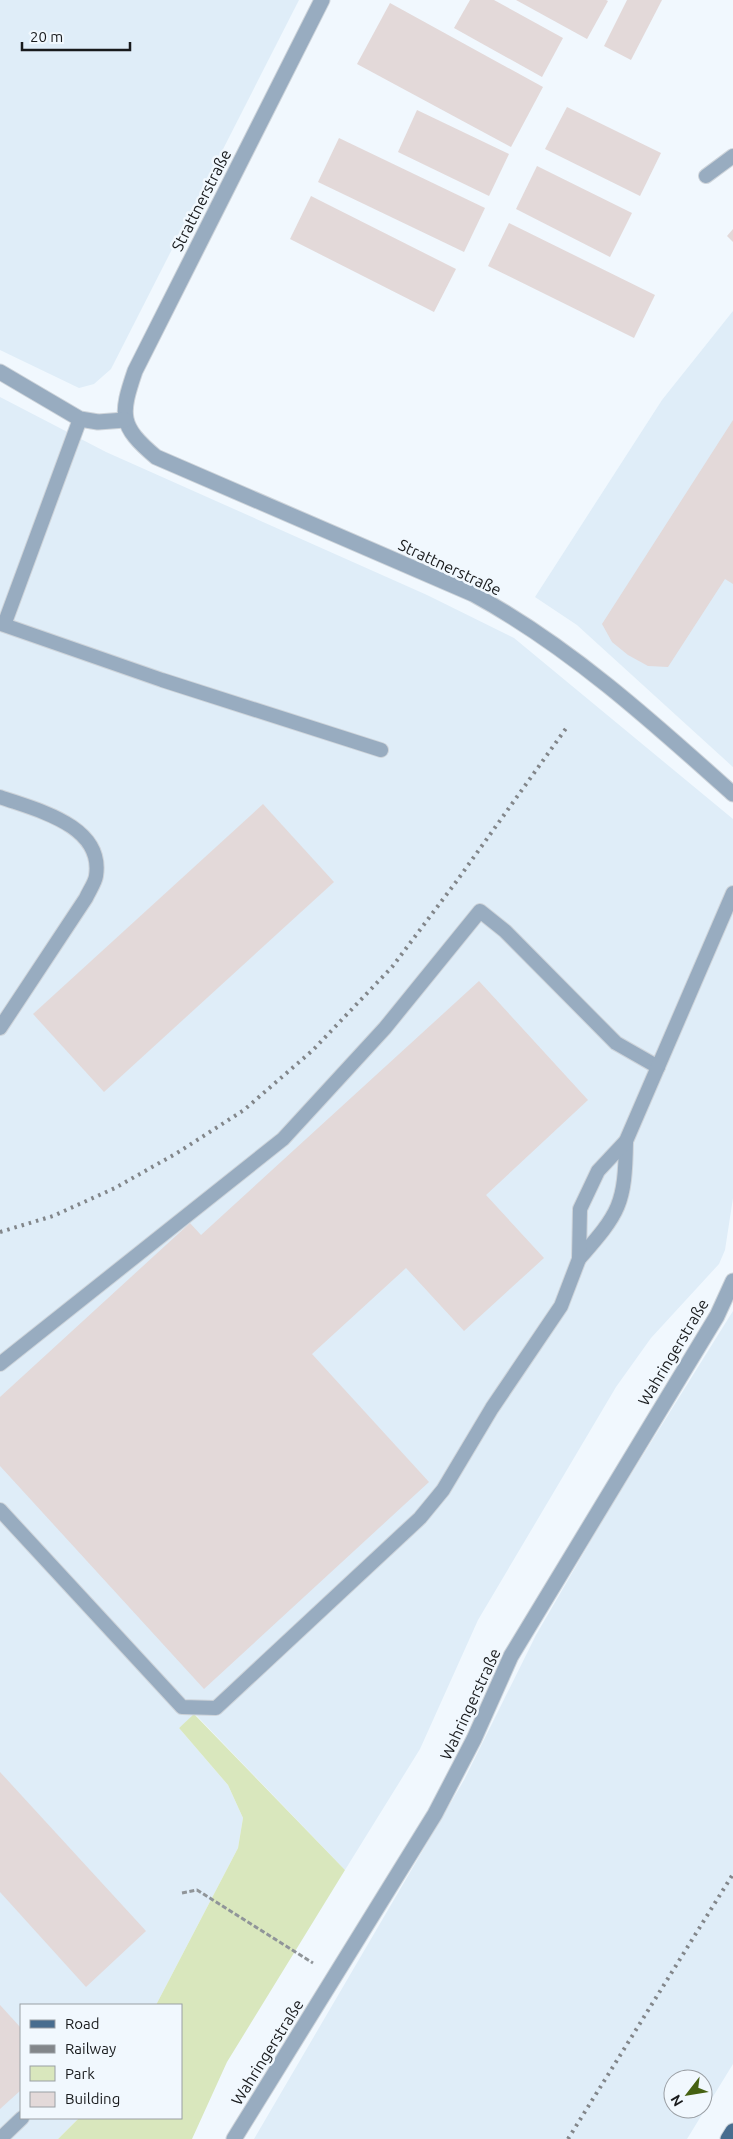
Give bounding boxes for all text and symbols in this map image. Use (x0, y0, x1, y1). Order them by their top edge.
scale bar (22, 20, 130, 52)
text: 20 m (30, 28, 63, 45)
street label: Strattnerstraße (168, 146, 234, 254)
street label: Strattnerstraße (396, 535, 504, 599)
street label: Wahringerstraße (634, 1295, 712, 1409)
street label: Wahringerstraße (436, 1645, 504, 1763)
street label: Wahringerstraße (227, 1996, 307, 2108)
legend (20, 2004, 182, 2119)
text: Road (65, 2015, 100, 2032)
text: Railway (65, 2040, 116, 2057)
text: Park (65, 2065, 95, 2082)
north arrow (663, 2069, 713, 2119)
text: Building (65, 2090, 120, 2107)
text: N (667, 2092, 686, 2109)

